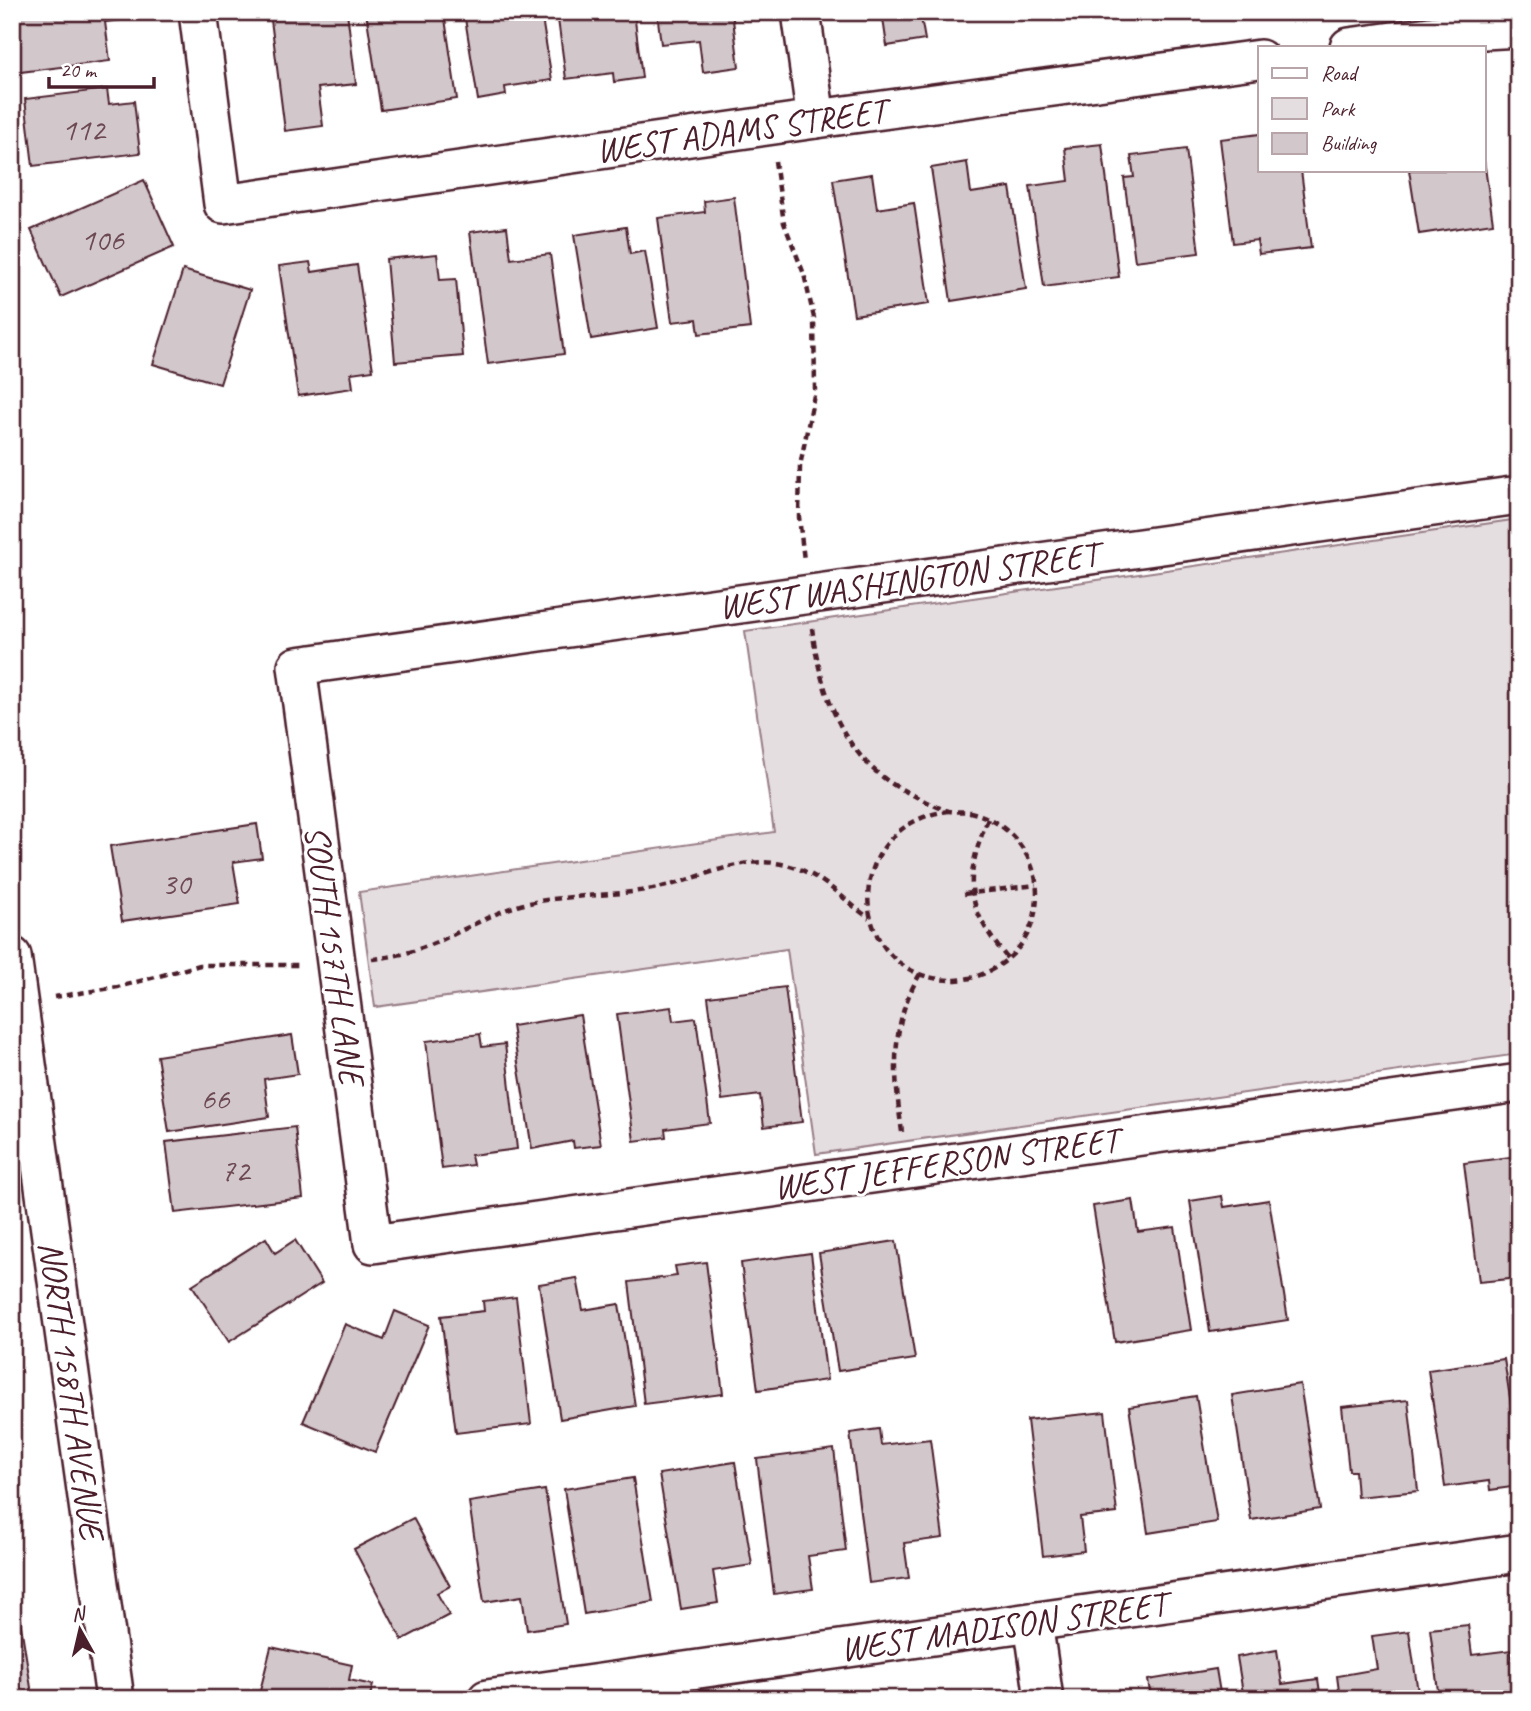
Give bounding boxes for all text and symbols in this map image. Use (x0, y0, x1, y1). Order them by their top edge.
scale bar (49, 46, 154, 90)
legend (1258, 46, 1486, 172)
text: 20 m (60, 57, 98, 83)
text: Road (1321, 60, 1360, 86)
street label: WEST ADAMS STREET (593, 87, 896, 173)
text: Park (1321, 96, 1356, 122)
house number: 112 (61, 109, 107, 150)
text: Building (1321, 130, 1378, 156)
house number: 106 (80, 219, 125, 260)
street label: WEST WASHINGTON STREET (716, 530, 1109, 629)
street label: SOUTH 157TH LANE (294, 823, 376, 1092)
house number: 30 (162, 863, 193, 904)
house number: 66 (201, 1078, 231, 1119)
street label: WEST JEFFERSON STREET (771, 1116, 1128, 1210)
house number: 72 (221, 1150, 252, 1191)
street label: NORTH 158TH AVENUE (28, 1239, 115, 1546)
street label: WEST MADISON STREET (838, 1580, 1178, 1672)
north arrow (46, 1596, 116, 1666)
text: N (70, 1601, 88, 1627)

